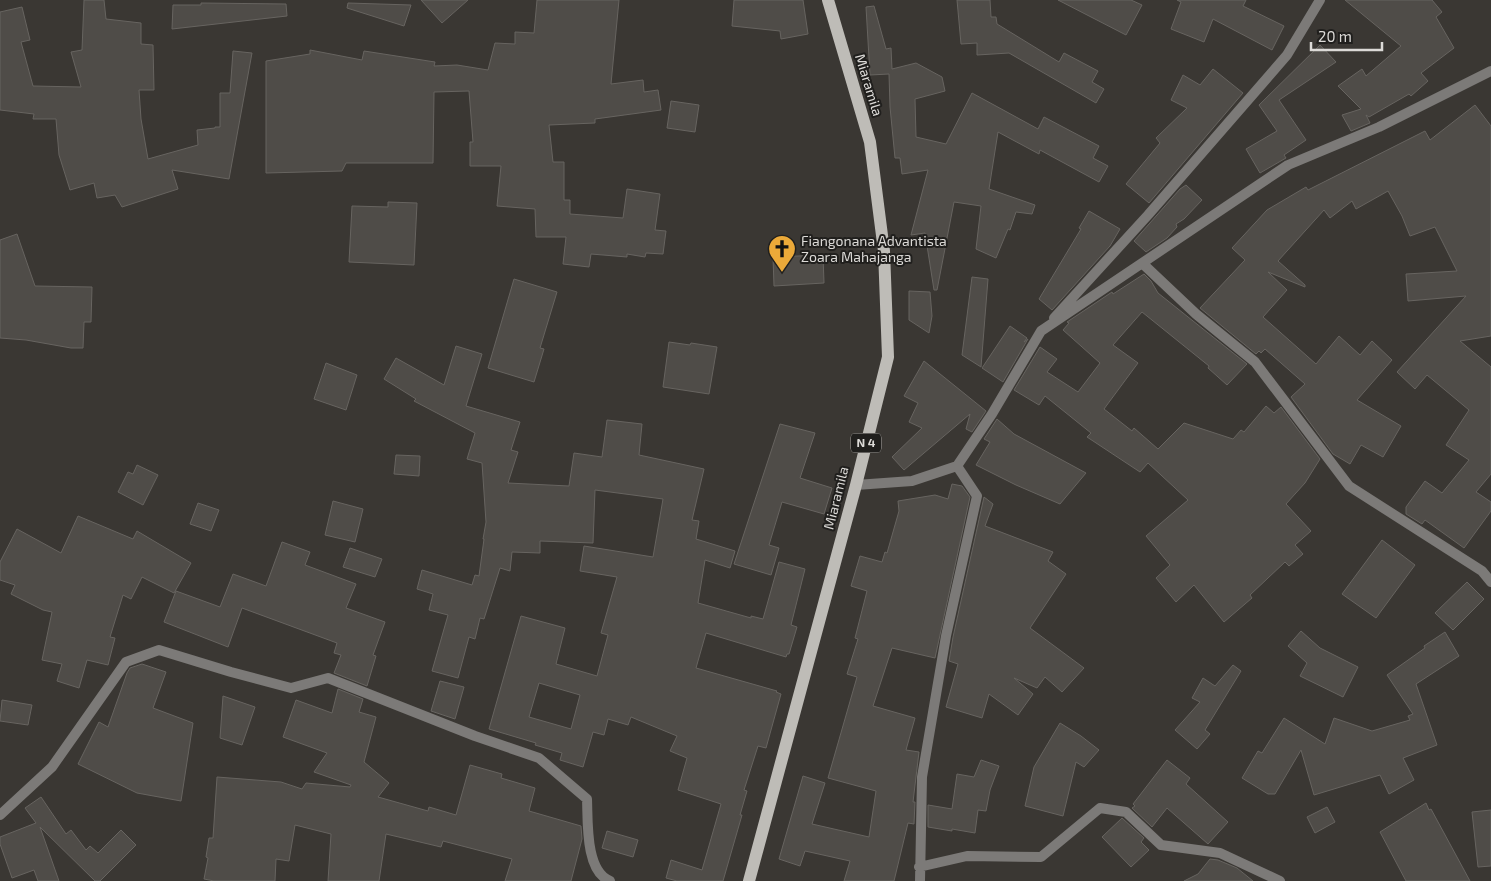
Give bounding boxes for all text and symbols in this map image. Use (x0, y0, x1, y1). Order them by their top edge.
scale bar (1311, 20, 1382, 52)
text: 20 m (1318, 27, 1352, 45)
street label: Miaramila (852, 52, 887, 118)
place label: Fiangonana Advantista Zoara Mahajanga (801, 232, 947, 265)
church icon: Fiangonana Advantista Zoara Mahajanga (767, 234, 797, 273)
road number: N 4 (851, 433, 881, 452)
street label: Miaramila (819, 465, 852, 531)

